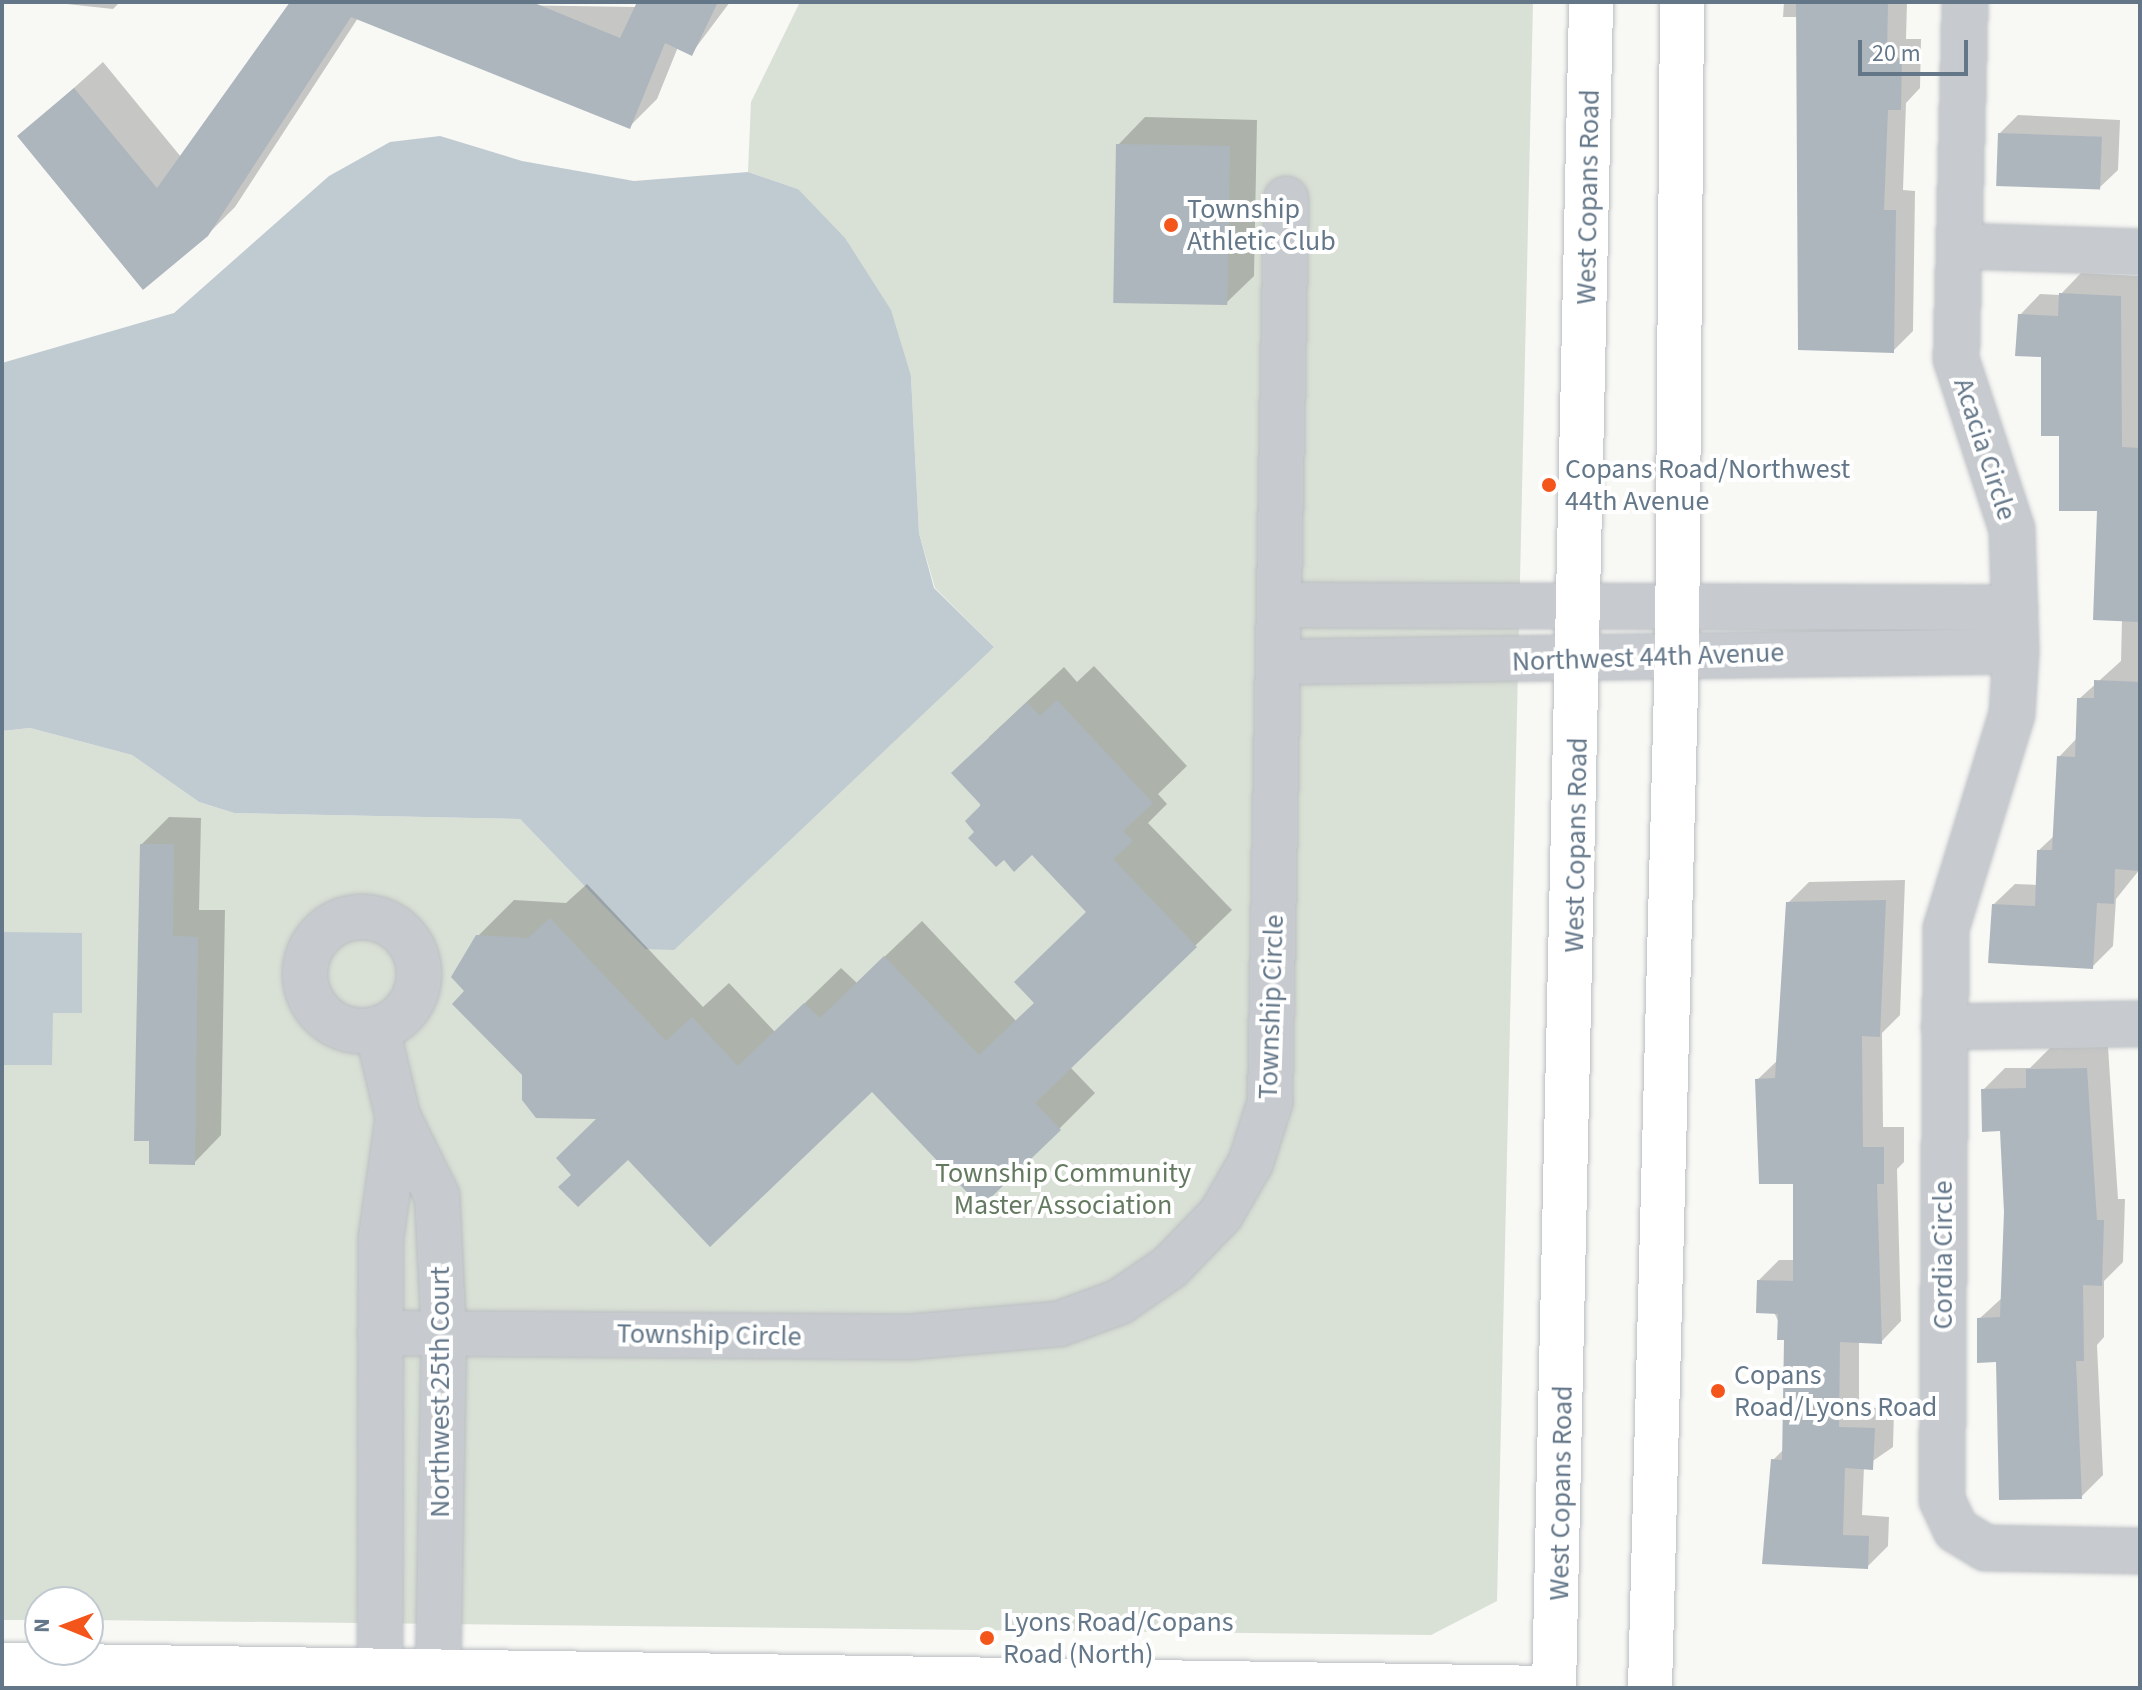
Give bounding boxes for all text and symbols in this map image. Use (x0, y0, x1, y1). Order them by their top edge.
scale bar (1862, 24, 1972, 74)
text: 20 m (1872, 36, 1921, 71)
street label: West Copans Road (1569, 89, 1607, 305)
place label: Township Athletic Club (1187, 192, 1336, 258)
marker: Township Athletic Club (1162, 216, 1180, 234)
street label: Acacia Circle (1946, 374, 2024, 524)
place label: Copans Road/Northwest 44th Avenue (1565, 452, 1850, 518)
marker: Copans Road/Northwest 44th Avenue (1540, 476, 1558, 494)
street label: Northwest 44th Avenue (1511, 635, 1785, 679)
street label: West Copans Road (1557, 737, 1595, 953)
street label: Township Circle (1251, 914, 1291, 1100)
park label: Township Community Master Association (935, 1156, 1191, 1222)
street label: Cordia Circle (1926, 1181, 1960, 1329)
street label: Northwest 25th Court (423, 1266, 457, 1518)
street label: Township Circle (616, 1317, 802, 1353)
place label: Copans Road/Lyons Road (1734, 1358, 1937, 1424)
marker: Copans Road/Lyons Road (1709, 1382, 1727, 1400)
street label: West Copans Road (1542, 1385, 1580, 1601)
north arrow (24, 1586, 104, 1666)
place label: Lyons Road/Copans Road (North) (1003, 1605, 1233, 1671)
text: N (26, 1618, 58, 1633)
marker: Lyons Road/Copans Road (North) (978, 1629, 996, 1647)

